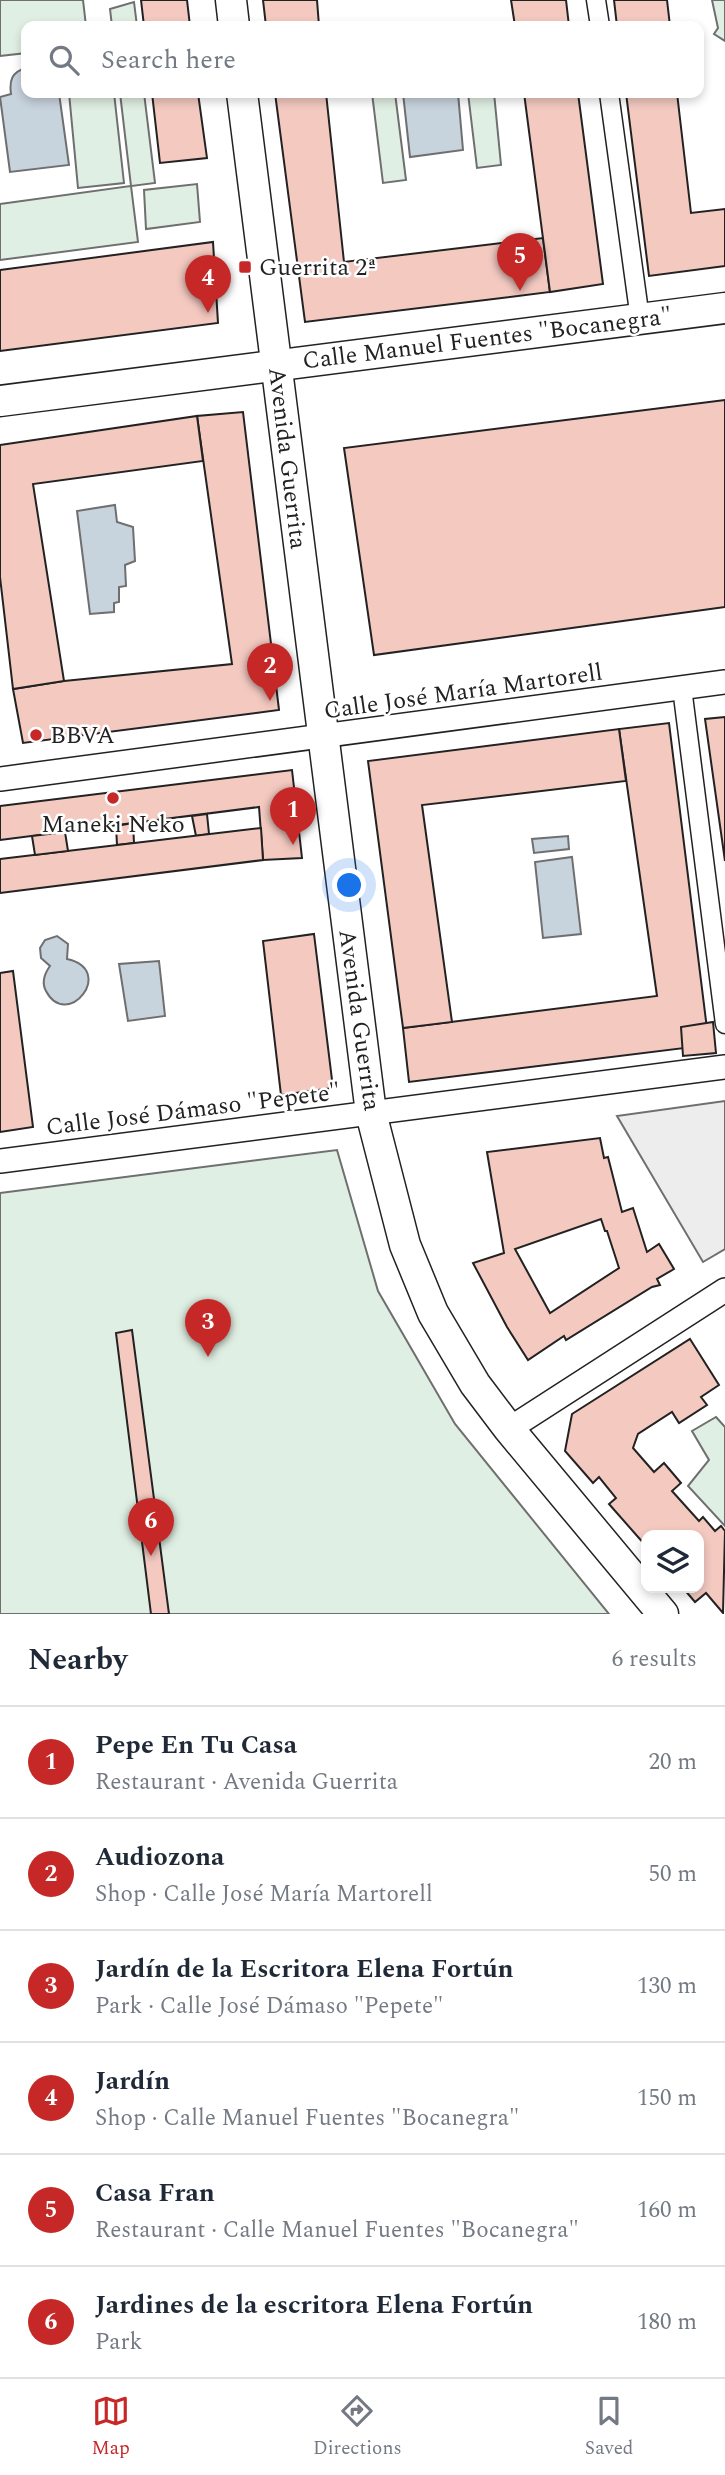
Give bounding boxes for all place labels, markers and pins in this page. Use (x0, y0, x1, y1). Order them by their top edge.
pin: 5 (497, 233, 543, 291)
place label: Guerrita 2ª (259, 250, 377, 286)
pin: 4 (185, 255, 231, 313)
marker: Guerrita 2ª (237, 259, 253, 275)
pin: 2 (247, 643, 293, 701)
place label: BBVA (50, 718, 115, 754)
marker: BBVA (28, 727, 44, 743)
pin: 1 (270, 787, 316, 845)
marker: Maneki Neko (105, 790, 121, 806)
place label: Maneki Neko (41, 807, 185, 843)
pin: 3 (185, 1299, 231, 1357)
pin: 6 (128, 1498, 174, 1556)

